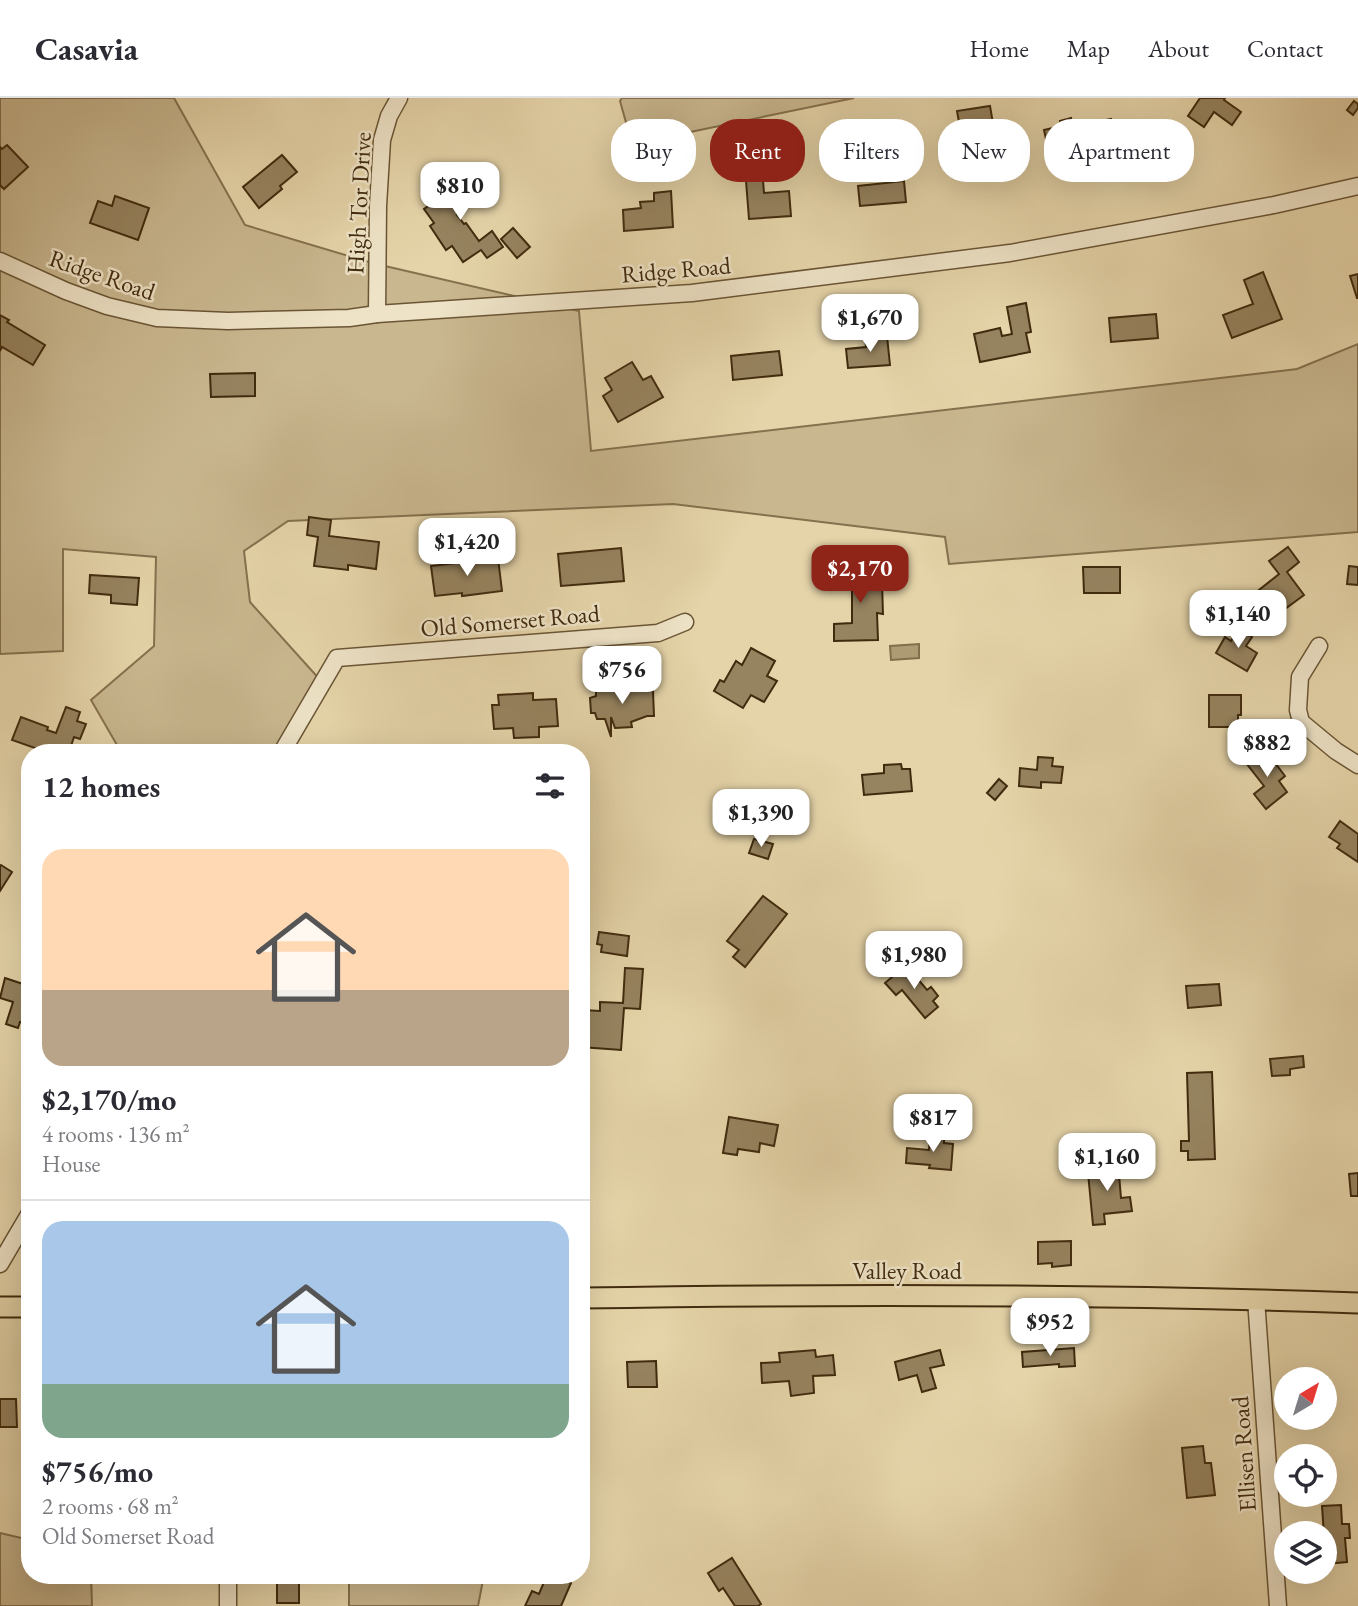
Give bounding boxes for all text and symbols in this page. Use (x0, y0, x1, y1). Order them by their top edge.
text: Casavia (35, 27, 138, 70)
text: Home (969, 33, 1029, 64)
text: Map (1067, 33, 1110, 64)
text: About (1148, 33, 1209, 64)
text: Contact (1247, 33, 1323, 64)
chip: Buy (611, 119, 696, 182)
chip: Rent (710, 119, 805, 182)
chip: Filters (819, 119, 924, 182)
chip: New (938, 119, 1030, 182)
chip: Apartment (1044, 119, 1194, 182)
street label: High Tor Drive (339, 131, 378, 275)
pin: $810 (419, 162, 501, 222)
text: $810 (436, 170, 484, 200)
street label: Ridge Road (45, 242, 160, 307)
street label: Ridge Road (620, 249, 733, 290)
pin: $1,670 (813, 294, 927, 354)
text: $1,670 (838, 302, 902, 332)
pin: $1,420 (410, 518, 524, 578)
text: $1,420 (435, 526, 499, 556)
pin: $2,170 (803, 546, 917, 605)
text: $2,170 (828, 553, 892, 583)
pin: $1,140 (1181, 590, 1295, 650)
street label: Old Somerset Road (419, 597, 602, 644)
text: $1,140 (1206, 598, 1270, 628)
pin: $756 (581, 646, 663, 706)
text: $756 (598, 654, 646, 684)
pin: $882 (1226, 720, 1308, 779)
text: $882 (1243, 727, 1291, 757)
text: 12 homes (42, 767, 160, 806)
icon: filters (531, 767, 569, 805)
pin: $1,390 (704, 790, 818, 849)
text: $1,390 (729, 797, 793, 827)
icon: home (243, 894, 369, 1020)
pin: $1,980 (857, 932, 971, 991)
text: $1,980 (882, 939, 946, 969)
text: $2,170/mo (42, 1080, 176, 1119)
pin: $817 (892, 1094, 974, 1154)
text: $817 (909, 1102, 957, 1132)
text: 4 rooms · 136 m² (42, 1119, 190, 1149)
pin: $1,160 (1050, 1134, 1164, 1193)
text: $1,160 (1075, 1141, 1139, 1171)
text: House (42, 1149, 101, 1179)
street label: Valley Road (852, 1255, 963, 1286)
icon: home (243, 1266, 369, 1392)
pin: $952 (1009, 1298, 1091, 1358)
text: $952 (1026, 1306, 1074, 1336)
north arrow (1274, 1367, 1337, 1430)
map controls (1274, 1367, 1337, 1584)
street label: Ellisen Road (1224, 1394, 1263, 1513)
button: locate (1274, 1444, 1337, 1507)
text: $756/mo (42, 1452, 153, 1491)
text: 2 rooms · 68 m² (42, 1491, 179, 1521)
text: Old Somerset Road (42, 1521, 214, 1551)
button: layers (1274, 1521, 1337, 1584)

